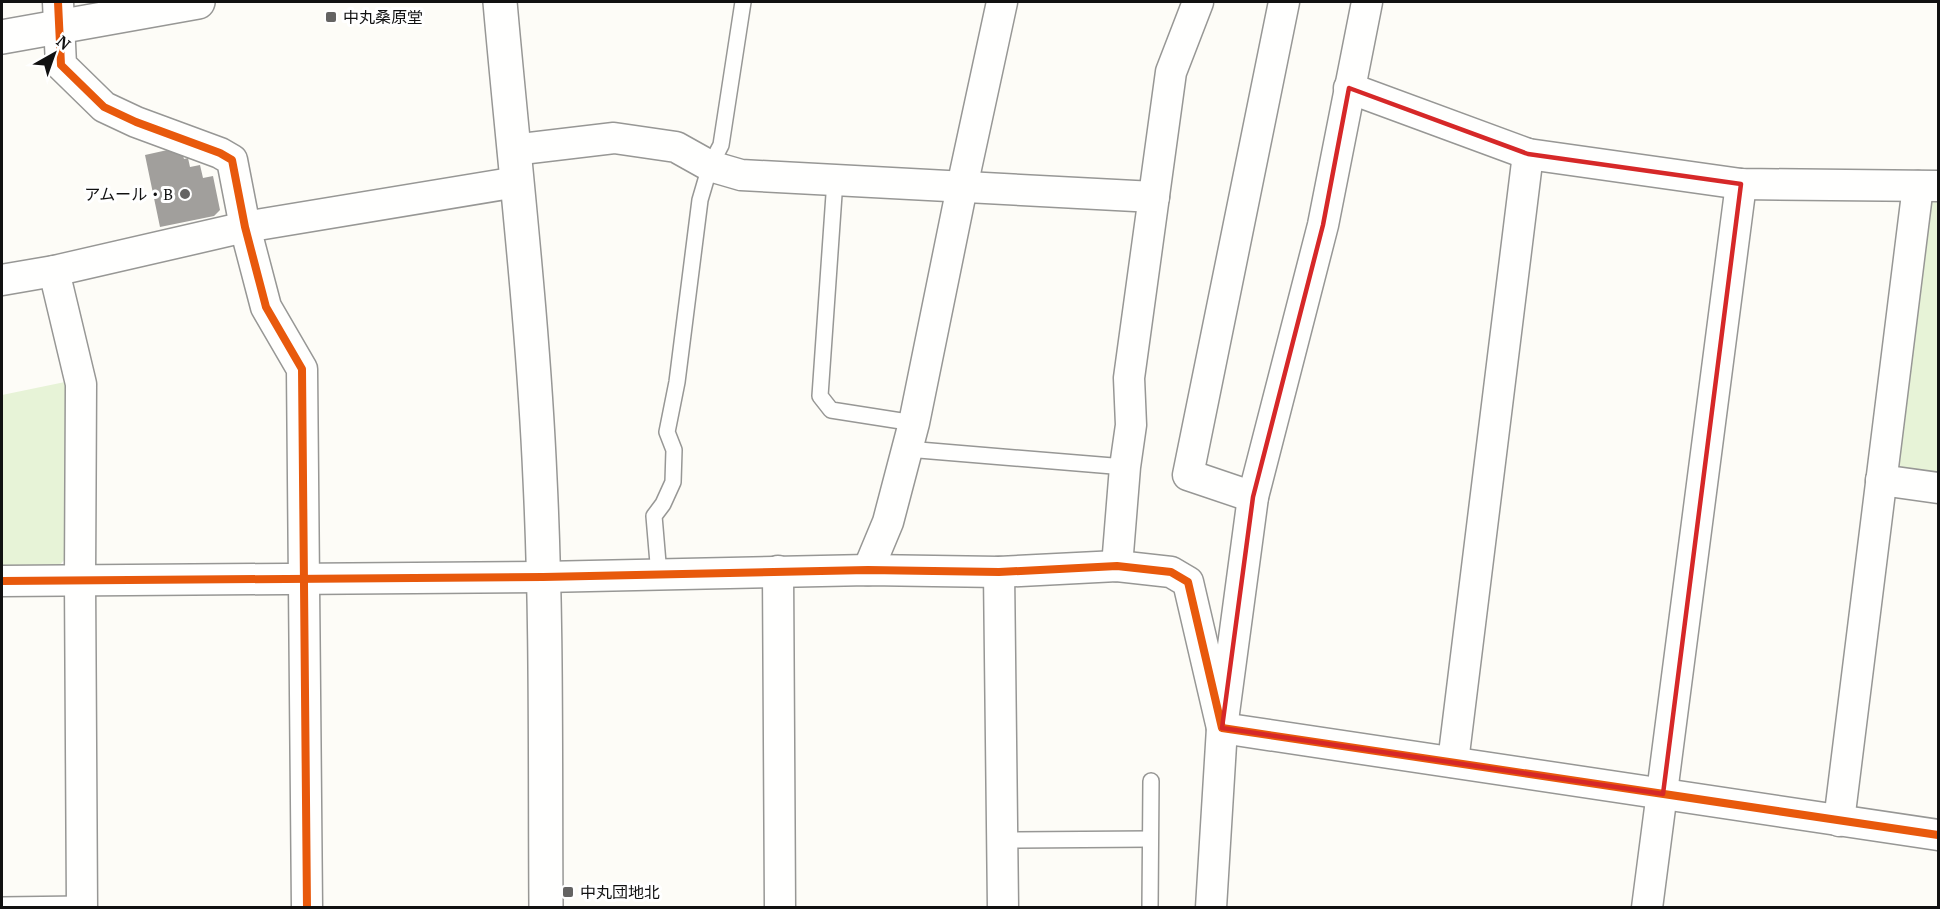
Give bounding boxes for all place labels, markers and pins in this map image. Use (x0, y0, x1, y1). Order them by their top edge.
place label: 中丸桑原堂 (343, 6, 423, 28)
marker: 中丸桑原堂 (324, 10, 338, 24)
place label: アムール・B (84, 183, 173, 205)
marker: アムール・B (178, 187, 192, 201)
place label: 中丸団地北 (580, 881, 660, 903)
marker: 中丸団地北 (561, 885, 575, 899)

